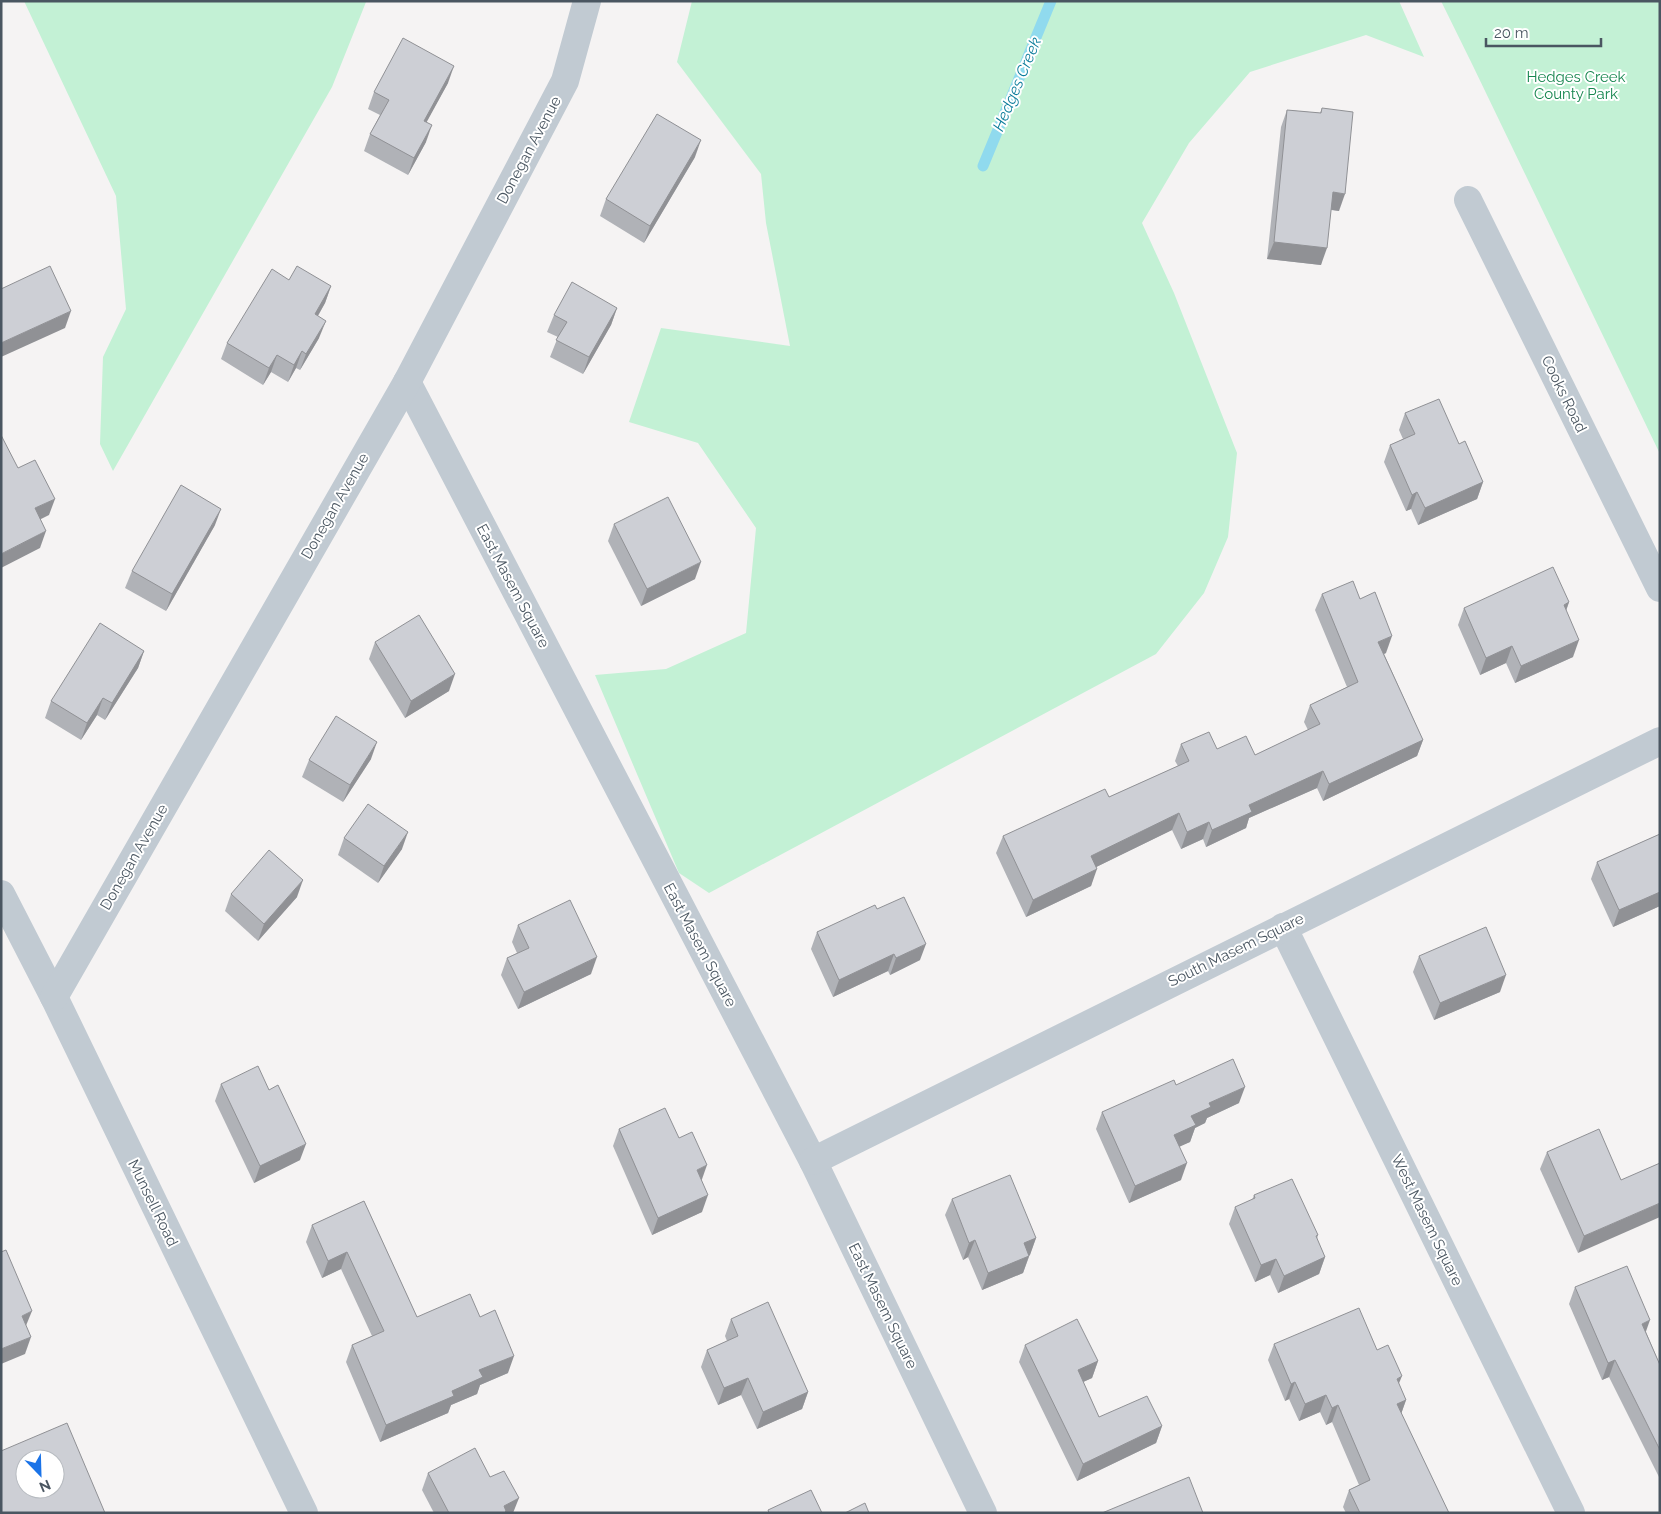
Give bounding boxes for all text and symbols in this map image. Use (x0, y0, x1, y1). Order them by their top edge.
scale bar (1486, 15, 1601, 47)
text: 20 m (1494, 24, 1529, 42)
water label: Hedges Creek (989, 34, 1045, 134)
park label: Hedges Creek County Park (1526, 68, 1626, 103)
street label: Donegan Avenue (493, 93, 565, 207)
street label: Cooks Road (1538, 353, 1590, 435)
street label: Donegan Avenue (297, 450, 373, 562)
street label: East Masem Square (473, 521, 553, 651)
street label: Donegan Avenue (96, 801, 172, 913)
street label: East Masem Square (660, 880, 740, 1010)
street label: South Masem Square (1165, 909, 1307, 991)
street label: West Masem Square (1387, 1151, 1467, 1289)
street label: Munsell Road (124, 1157, 182, 1249)
street label: East Masem Square (845, 1240, 921, 1372)
north arrow (15, 1449, 65, 1499)
text: N (37, 1477, 53, 1495)

